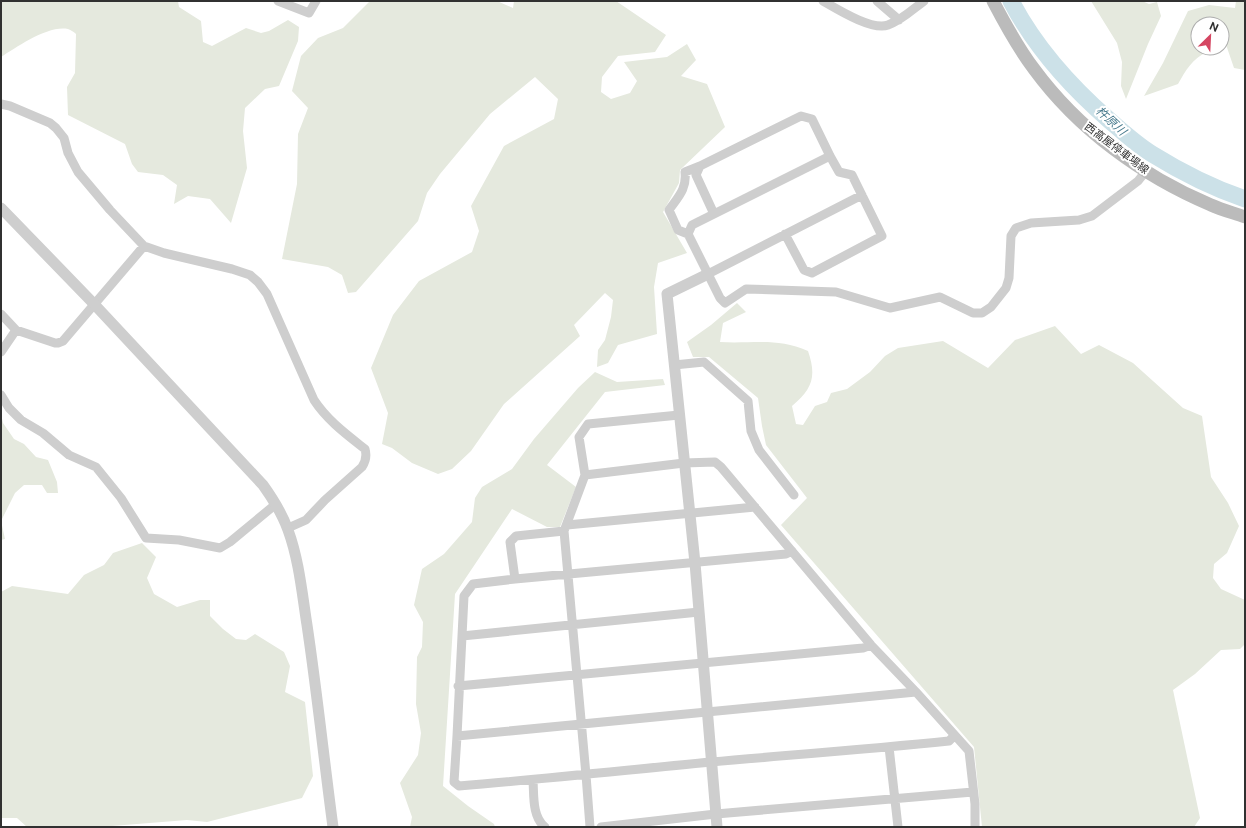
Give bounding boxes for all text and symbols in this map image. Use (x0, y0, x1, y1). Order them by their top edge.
north arrow (1190, 16, 1230, 56)
text: N (1208, 20, 1220, 34)
water label: 杵原川 (1093, 104, 1130, 140)
street label: 西高屋停車場線 (1083, 120, 1151, 176)

